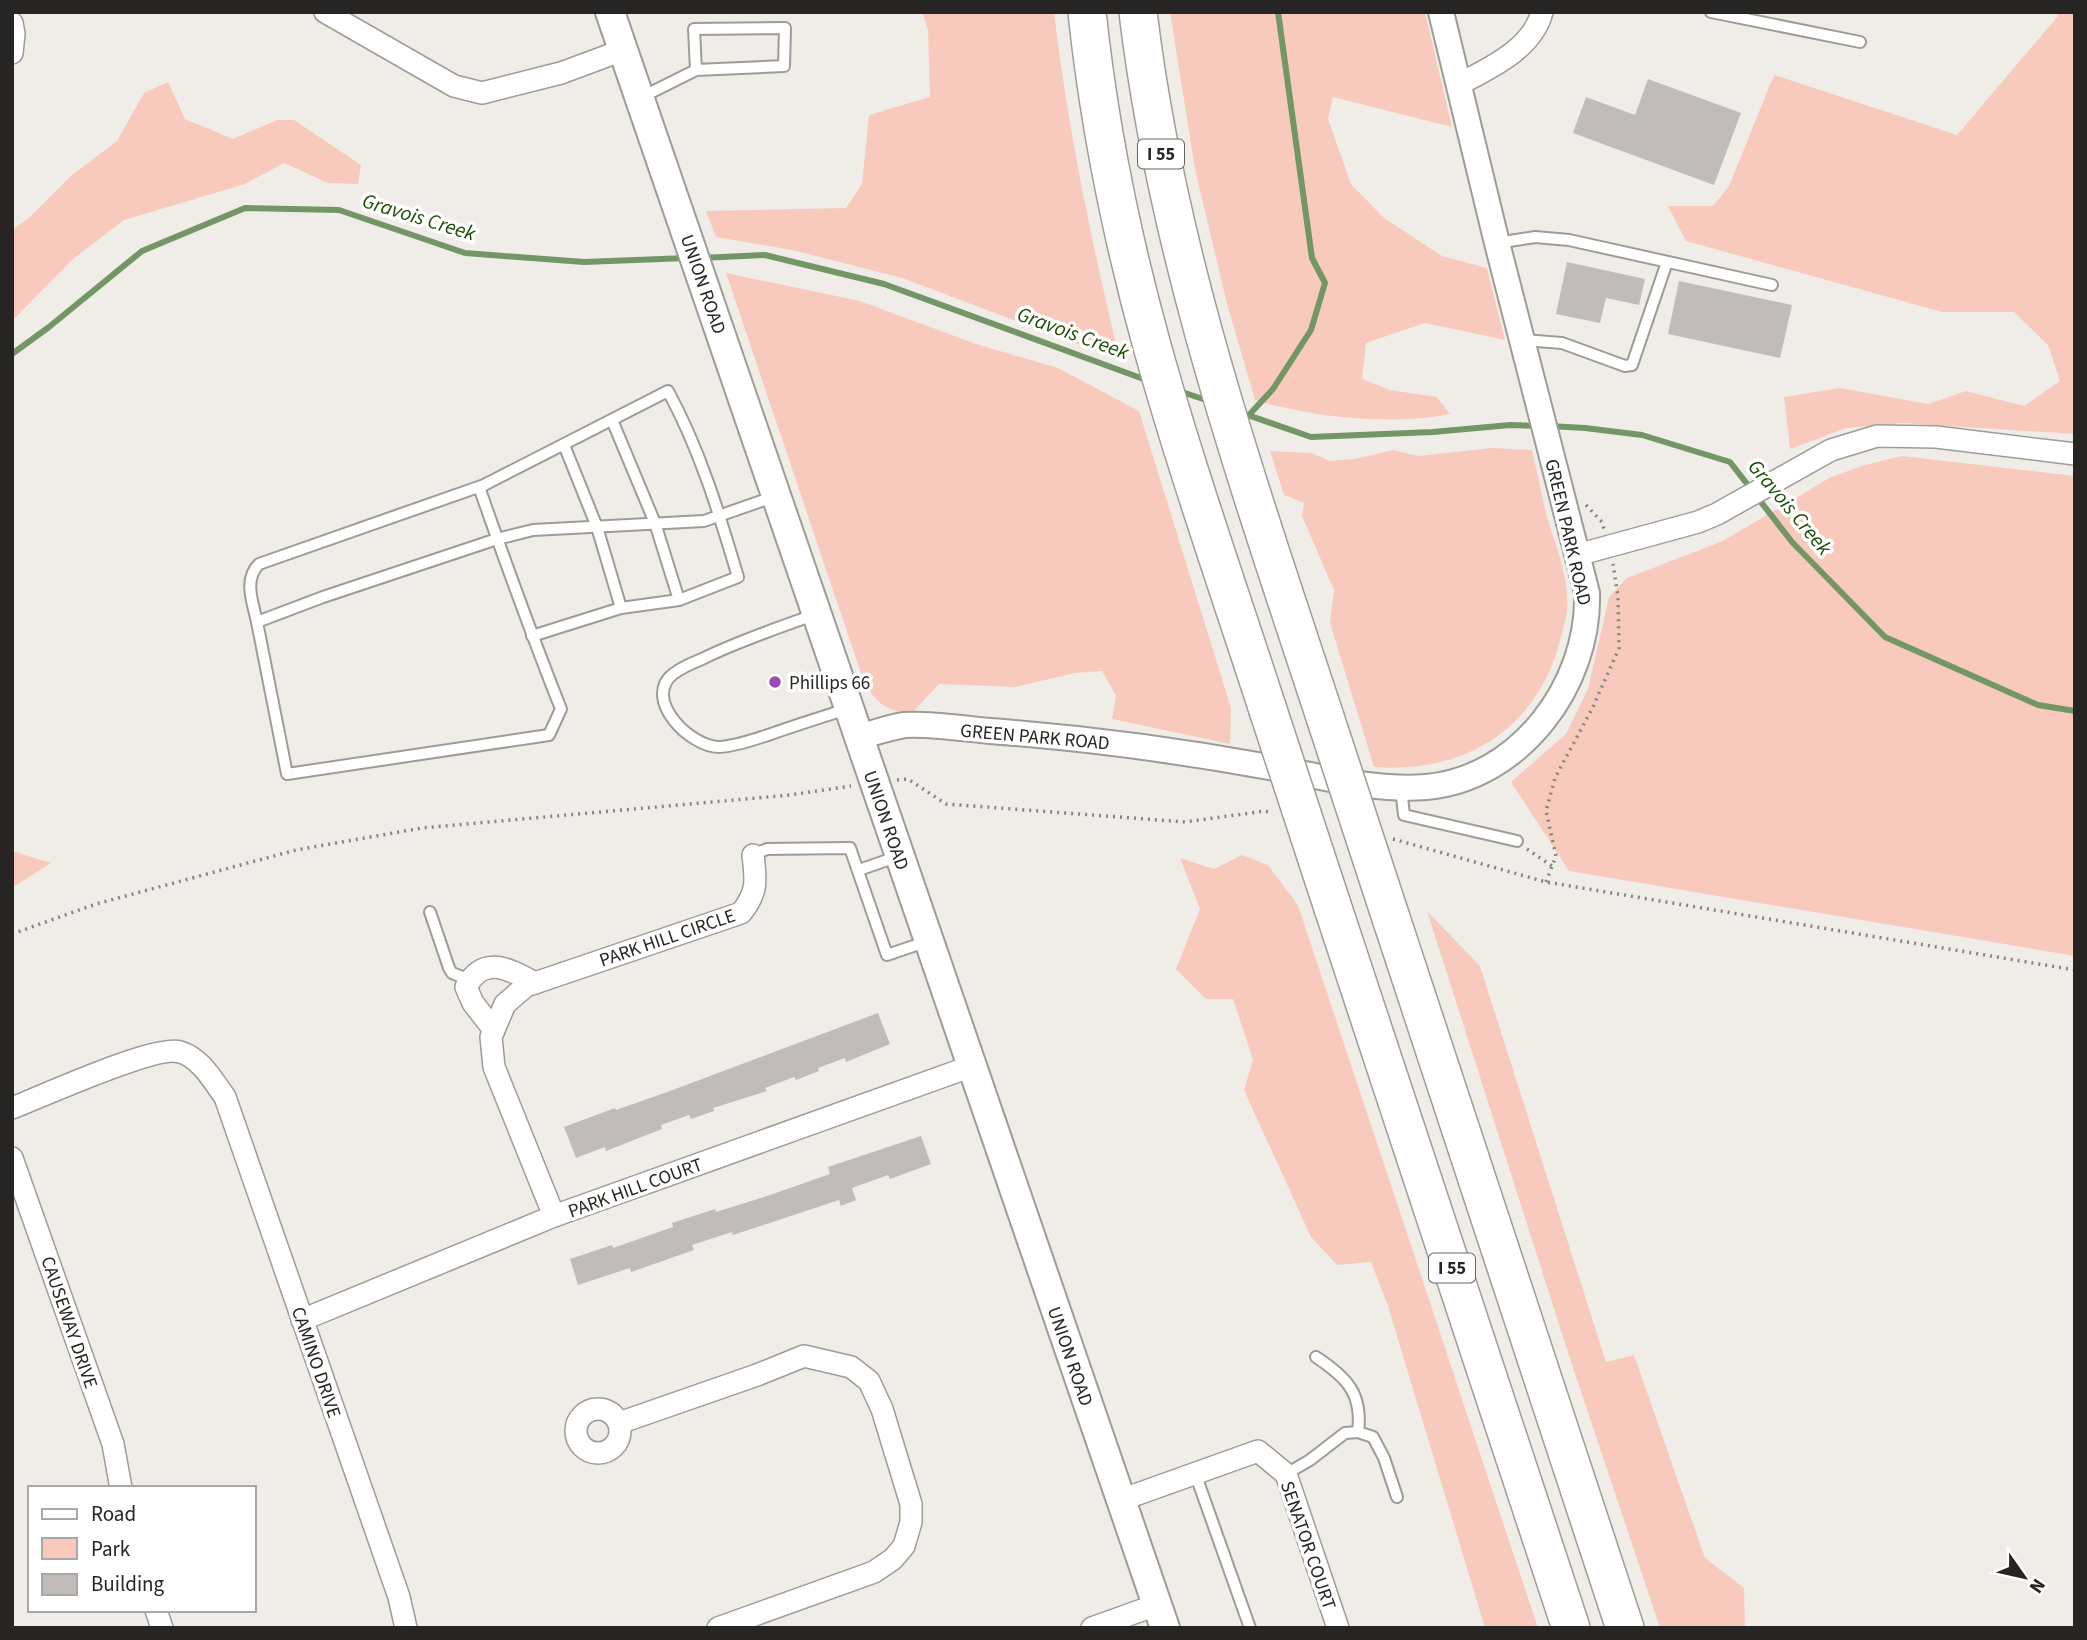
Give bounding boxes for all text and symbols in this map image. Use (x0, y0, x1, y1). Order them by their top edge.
road number: I 55 (1138, 140, 1184, 168)
water label: Gravois Creek (359, 186, 480, 249)
street label: UNION ROAD (673, 231, 732, 338)
water label: Gravois Creek (1013, 299, 1134, 367)
water label: Gravois Creek (1741, 453, 1840, 562)
street label: GREEN PARK ROAD (1538, 456, 1598, 608)
place label: Phillips 66 (789, 670, 870, 697)
marker: Phillips 66 (767, 674, 783, 690)
street label: GREEN PARK ROAD (959, 718, 1111, 757)
street label: UNION ROAD (856, 767, 915, 874)
street label: PARK HILL CIRCLE (596, 903, 739, 974)
street label: PARK HILL COURT (564, 1152, 707, 1225)
street label: CAUSEWAY DRIVE (33, 1253, 104, 1392)
road number: I 55 (1429, 1254, 1475, 1282)
street label: CAMINO DRIVE (284, 1303, 347, 1422)
street label: UNION ROAD (1040, 1303, 1099, 1410)
street label: SENATOR COURT (1273, 1477, 1342, 1614)
legend (28, 1486, 256, 1612)
text: Road (91, 1499, 136, 1529)
text: Park (91, 1534, 131, 1564)
north arrow (1989, 1542, 2059, 1612)
text: Building (91, 1569, 165, 1599)
text: N (2022, 1573, 2052, 1598)

